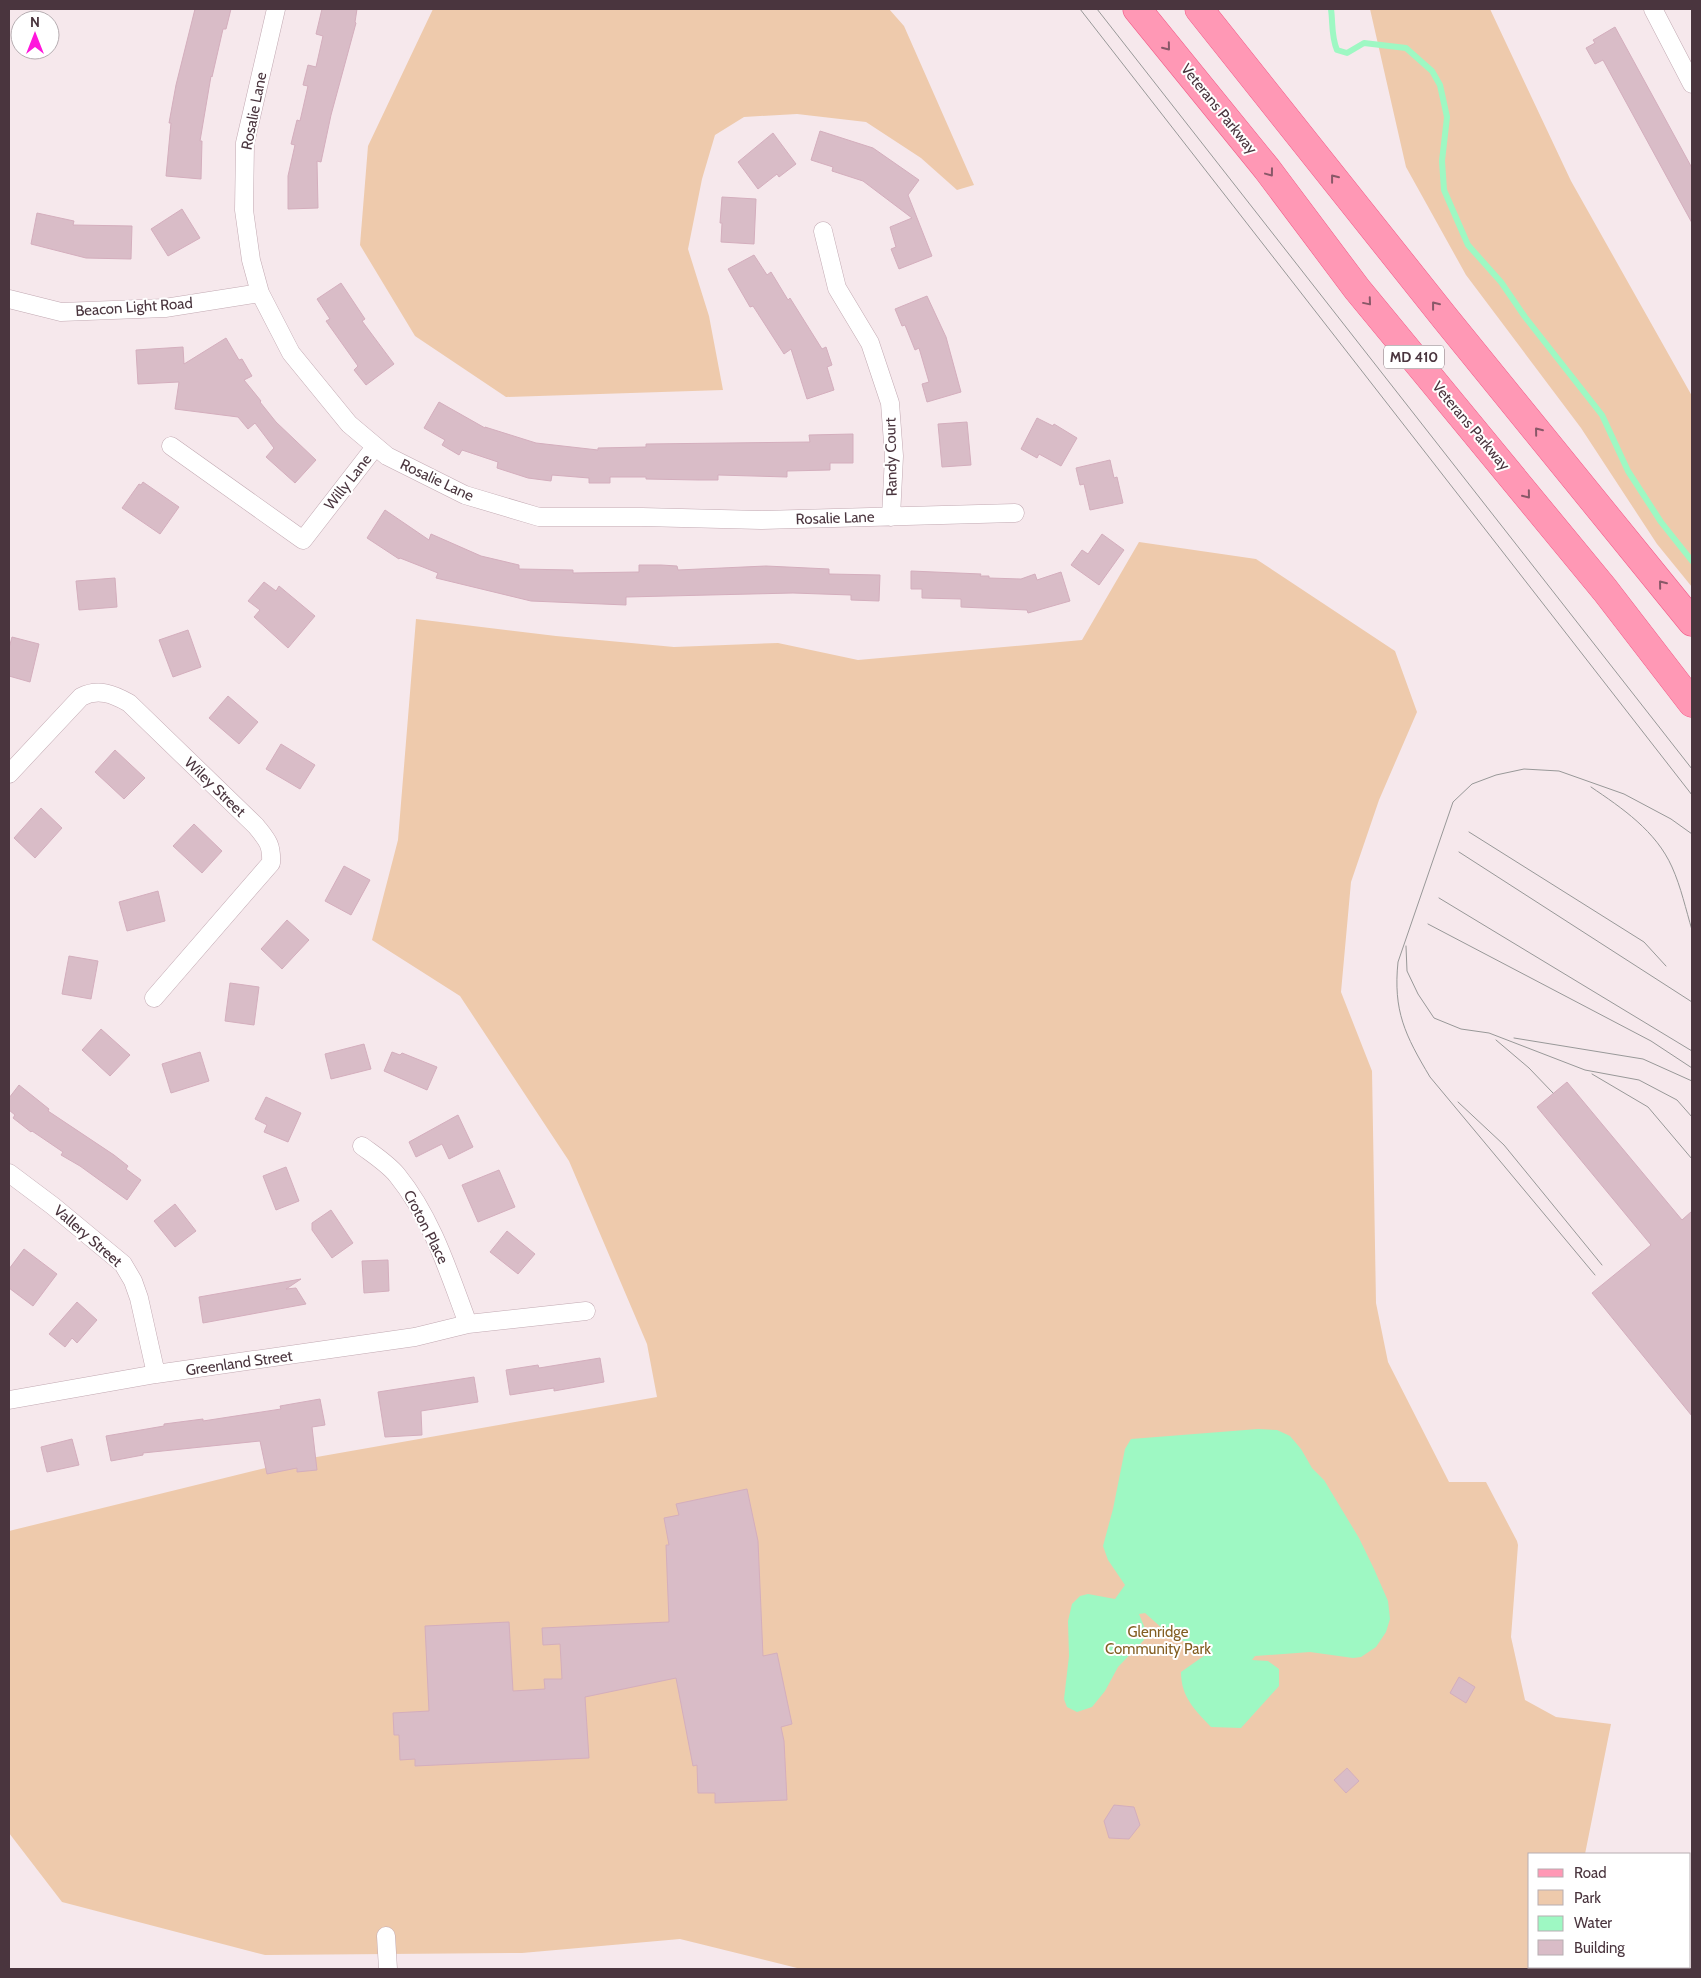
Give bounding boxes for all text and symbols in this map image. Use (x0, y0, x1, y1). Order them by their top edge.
north arrow (10, 10, 60, 60)
text: N (30, 13, 40, 31)
one-way arrow (1162, 41, 1171, 50)
street label: Veterans Parkway (1177, 60, 1261, 158)
street label: Rosalie Lane (238, 70, 270, 151)
one-way arrow (1264, 167, 1273, 177)
one-way arrow (1330, 174, 1339, 183)
street label: Beacon Light Road (75, 294, 193, 320)
one-way arrow (1363, 296, 1371, 305)
one-way arrow (1432, 302, 1440, 311)
road number: MD 410 (1384, 346, 1444, 368)
street label: Veterans Parkway (1429, 378, 1514, 475)
street label: Randy Court (881, 417, 901, 497)
one-way arrow (1534, 427, 1543, 436)
street label: Willy Lane (321, 450, 376, 514)
street label: Rosalie Lane (397, 455, 477, 505)
one-way arrow (1522, 489, 1530, 498)
street label: Rosalie Lane (795, 508, 875, 528)
one-way arrow (1659, 581, 1667, 590)
street label: Wiley Street (181, 753, 249, 821)
street label: Croton Place (400, 1187, 452, 1267)
street label: Vallery Street (50, 1201, 126, 1271)
street label: Greenland Street (184, 1347, 294, 1379)
park label: Glenridge Community Park (1105, 1623, 1211, 1658)
legend (1528, 1853, 1691, 1968)
text: Road (1574, 1864, 1607, 1882)
text: Park (1574, 1889, 1601, 1907)
text: Water (1574, 1914, 1612, 1932)
text: Building (1574, 1939, 1625, 1957)

